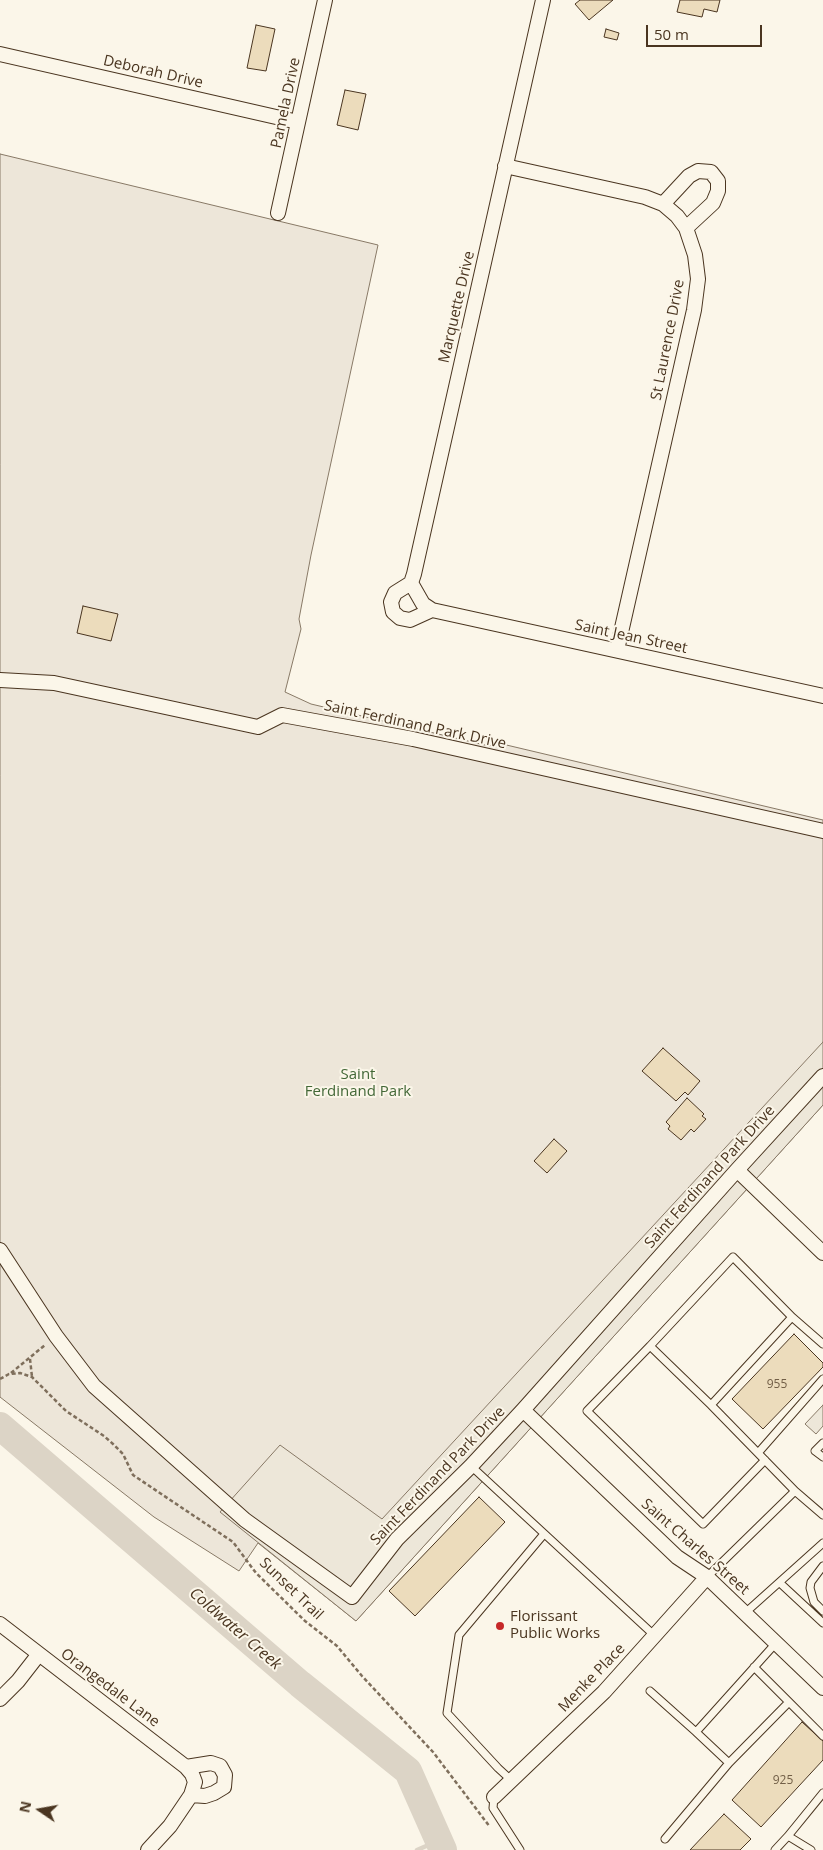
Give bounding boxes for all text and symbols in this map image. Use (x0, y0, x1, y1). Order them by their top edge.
scale bar (648, 15, 764, 47)
text: 50 m (654, 24, 689, 44)
street label: Deborah Drive (101, 52, 205, 92)
street label: Pamela Drive (268, 56, 304, 150)
street label: Marquette Drive (435, 249, 479, 365)
street label: St Laurence Drive (647, 278, 689, 402)
street label: Saint Jean Street (573, 616, 689, 658)
street label: Saint Ferdinand Park Drive (322, 697, 508, 753)
park label: Saint Ferdinand Park (305, 1066, 411, 1101)
street label: Saint Ferdinand Park Drive (641, 1102, 779, 1252)
house number: 955 (767, 1378, 787, 1392)
street label: Saint Ferdinand Park Drive (367, 1403, 509, 1549)
street label: Saint Charles Street (637, 1495, 753, 1599)
street label: Sunset Trail (255, 1554, 327, 1624)
water label: Coldwater Creek (185, 1584, 285, 1674)
place label: Florissant Public Works (510, 1608, 600, 1643)
marker: Florissant Public Works (494, 1620, 506, 1632)
street label: Menke Place (555, 1640, 629, 1716)
street label: Orangedale Lane (57, 1645, 163, 1731)
house number: 925 (773, 1774, 793, 1788)
north arrow (15, 1785, 65, 1835)
text: N (14, 1799, 35, 1814)

